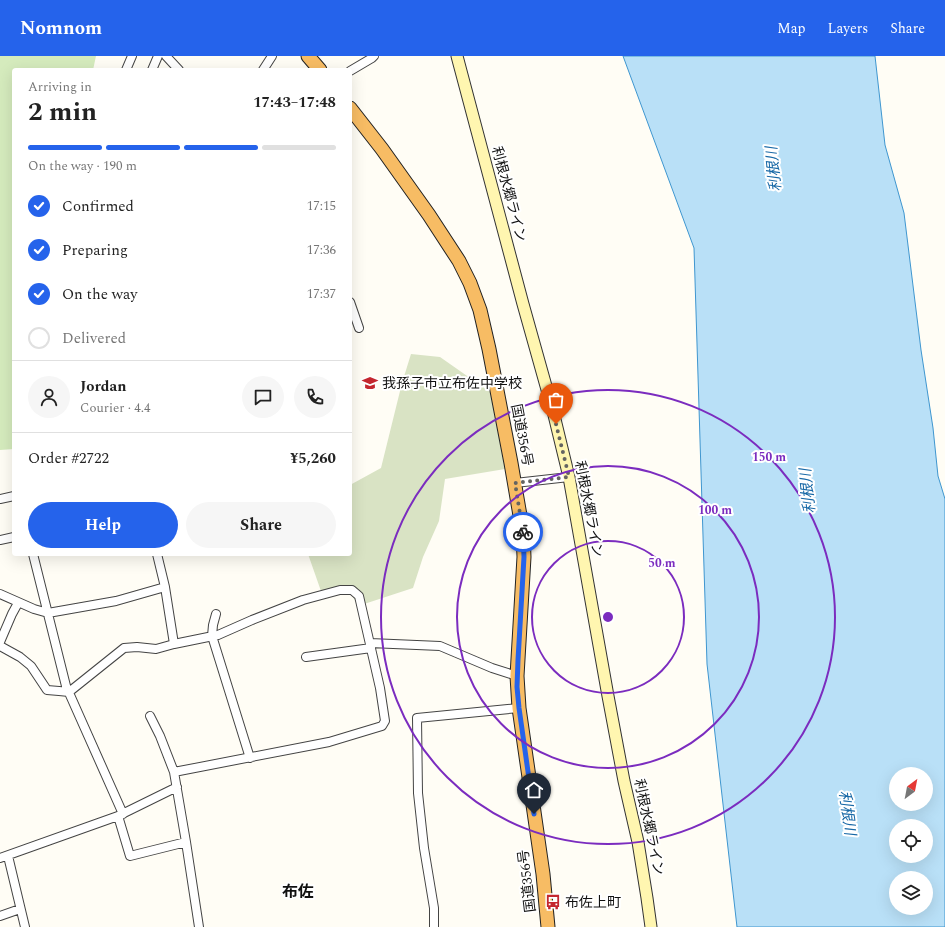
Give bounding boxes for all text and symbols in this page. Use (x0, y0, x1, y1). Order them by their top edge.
text: Nomnom (20, 14, 102, 43)
text: Map (777, 18, 806, 39)
text: Layers (828, 18, 868, 39)
text: Share (890, 18, 925, 39)
text: Arriving in (28, 77, 92, 97)
text: 17:43–17:48 (253, 91, 336, 114)
text: 2 min (28, 92, 97, 132)
water label: 利根川 (760, 143, 788, 193)
street label: 利根水郷ライン (486, 144, 532, 244)
text: On the way · 190 m (28, 156, 137, 176)
icon: check (28, 195, 50, 217)
text: Confirmed (62, 195, 134, 218)
text: 17:15 (307, 196, 336, 216)
icon: check (28, 239, 50, 261)
text: Preparing (62, 239, 128, 262)
text: 17:36 (307, 240, 336, 260)
icon: check (28, 283, 50, 305)
text: On the way (62, 283, 137, 306)
text: 17:37 (307, 284, 336, 304)
text: Delivered (62, 327, 126, 350)
place label: 我孫子市立布佐中学校 (382, 373, 522, 394)
school or university icon: 我孫子市立布佐中学校 (361, 374, 379, 392)
text: Jordan (80, 375, 127, 398)
button: person (28, 376, 70, 418)
button: chat (242, 376, 284, 418)
button: phone (294, 376, 336, 418)
pin (539, 383, 573, 424)
icon: bag (545, 389, 567, 411)
text: Courier · 4.4 (80, 398, 150, 418)
street label: 国道356号 (506, 402, 538, 468)
text: Order #2722 (28, 447, 109, 470)
text: ¥5,260 (290, 447, 336, 470)
text: 150 m (752, 448, 786, 467)
street label: 利根水郷ライン (569, 459, 609, 559)
water label: 利根川 (794, 465, 822, 515)
text: 100 m (698, 501, 732, 520)
button: Help (28, 502, 178, 548)
button: Share (186, 502, 336, 548)
courier (503, 512, 543, 552)
icon: bike (512, 521, 534, 543)
text: 50 m (648, 554, 676, 573)
centre of rings (601, 610, 615, 624)
north arrow (889, 767, 933, 811)
map controls (889, 767, 933, 915)
pin (517, 773, 551, 814)
street label: 利根水郷ライン (629, 777, 669, 877)
icon: home (523, 779, 545, 801)
water label: 利根川 (832, 789, 862, 839)
button: locate (889, 819, 933, 863)
street label: 国道356号 (513, 848, 541, 914)
button: layers (889, 871, 933, 915)
district label: 布佐 (282, 880, 314, 904)
place label: 布佐上町 (565, 892, 621, 913)
bus stop icon: 布佐上町 (544, 893, 562, 911)

